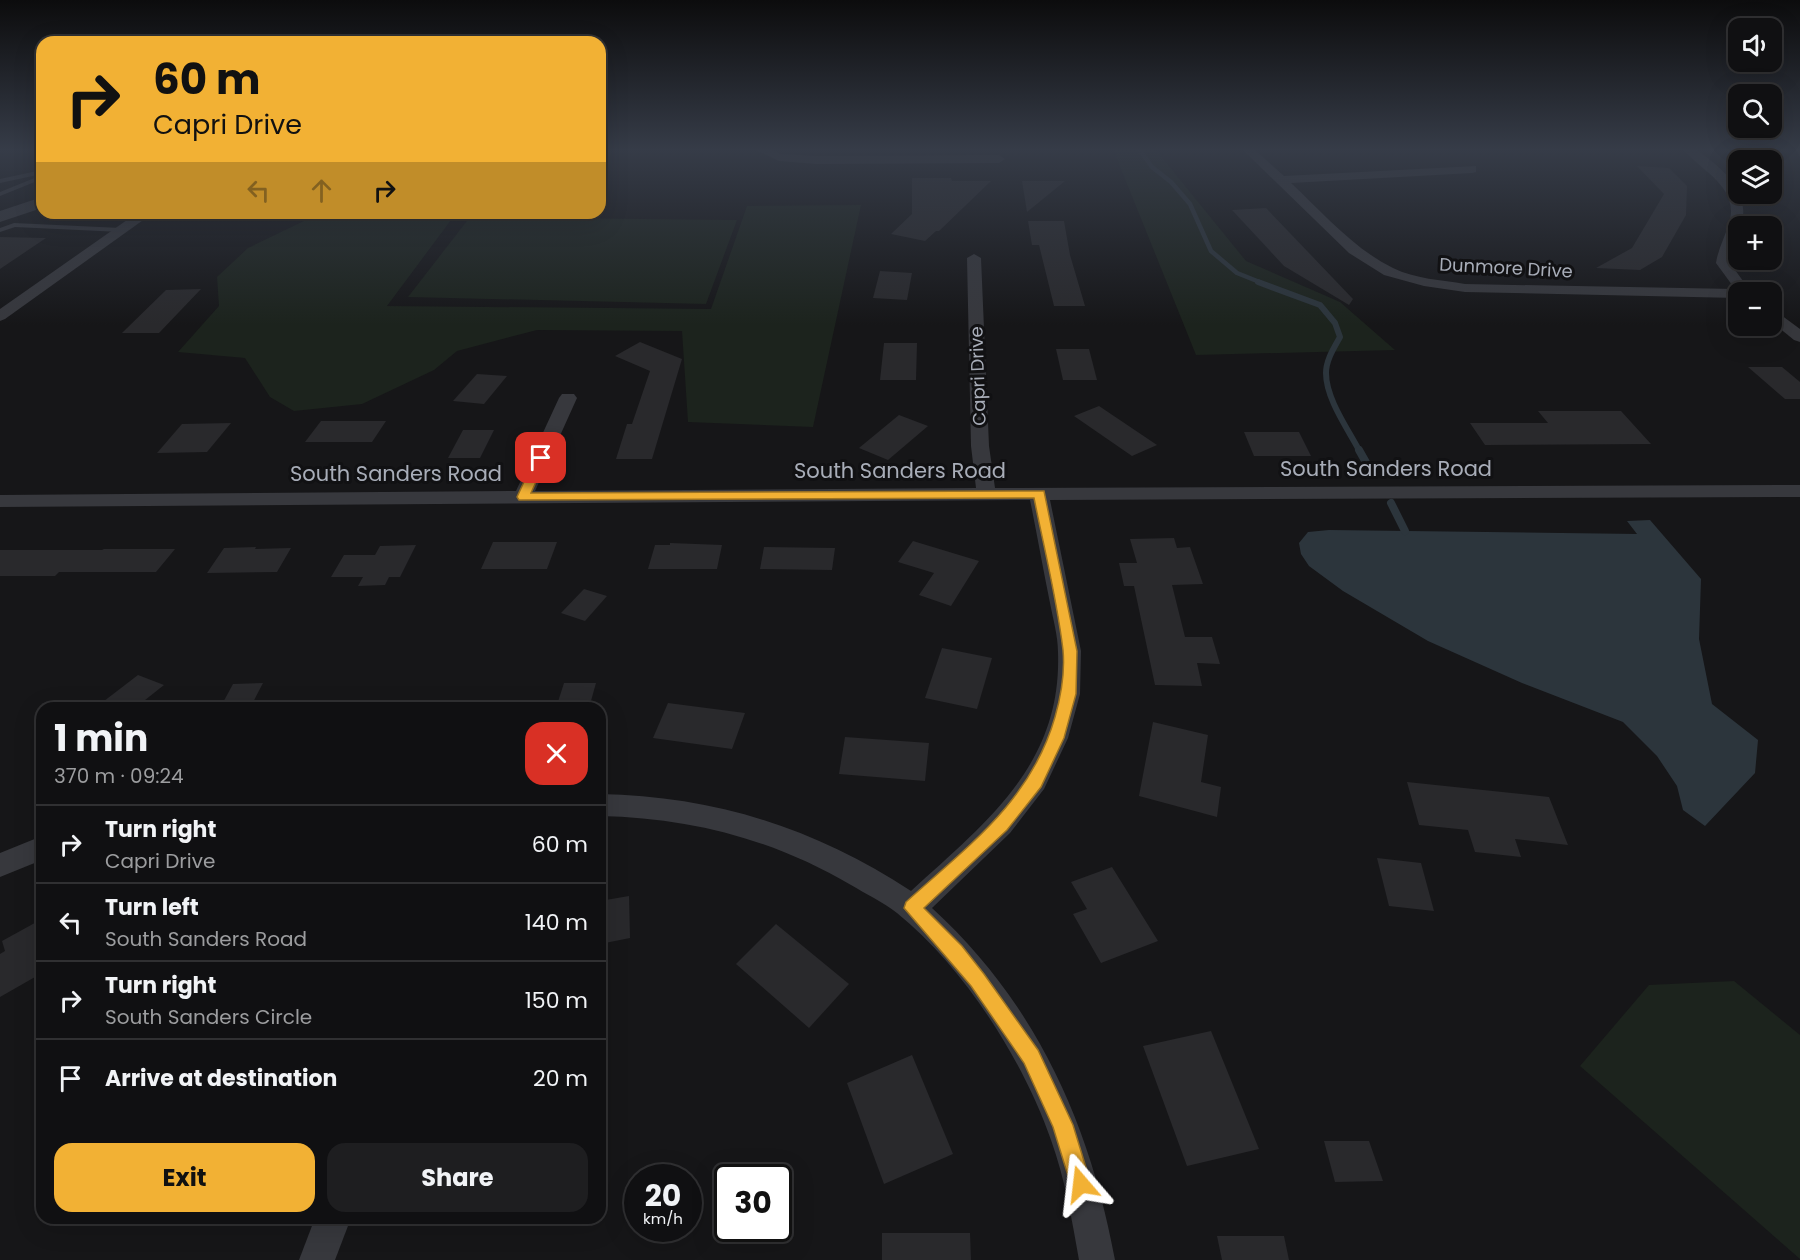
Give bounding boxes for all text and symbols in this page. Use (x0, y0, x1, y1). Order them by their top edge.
map controls (1728, 18, 1782, 336)
button: sound (1728, 18, 1782, 72)
text: 60 m (153, 50, 261, 109)
icon: right (54, 60, 132, 138)
button: search (1728, 84, 1782, 138)
text: Capri Drive (153, 106, 302, 143)
button: layers (1728, 150, 1782, 204)
icon: left (242, 174, 275, 207)
icon: ahead (305, 174, 338, 207)
icon: right (368, 174, 401, 207)
button: + (1728, 216, 1782, 270)
street label: Dunmore Drive (1439, 252, 1573, 283)
button: − (1728, 282, 1782, 336)
street label: Capri Drive (963, 326, 992, 426)
pin (515, 432, 566, 483)
icon: arrive (524, 441, 557, 474)
street label: South Sanders Road (1280, 454, 1492, 483)
street label: South Sanders Road (794, 456, 1006, 485)
street label: South Sanders Road (290, 459, 502, 488)
text: 1 min (54, 713, 148, 764)
button: close (525, 722, 588, 785)
text: 370 m · 09:24 (54, 762, 184, 790)
text: Turn right (105, 814, 216, 845)
icon: right (54, 828, 87, 861)
text: 60 m (532, 829, 588, 860)
text: Capri Drive (105, 847, 215, 875)
text: Turn left (105, 892, 199, 923)
icon: left (54, 906, 87, 939)
text: 140 m (525, 907, 588, 938)
text: South Sanders Road (105, 925, 307, 953)
text: Turn right (105, 970, 216, 1001)
icon: right (54, 984, 87, 1017)
text: 150 m (525, 985, 588, 1016)
text: South Sanders Circle (105, 1003, 312, 1031)
icon: arrive (54, 1062, 87, 1095)
text: Arrive at destination (105, 1063, 337, 1094)
text: 20 m (533, 1063, 588, 1094)
button: Exit (54, 1143, 315, 1212)
button: Share (327, 1143, 588, 1212)
position arrow (1049, 1152, 1113, 1216)
speed limit sign: 30 (714, 1164, 792, 1242)
text: 20 (645, 1174, 681, 1217)
text: km/h (643, 1208, 683, 1229)

